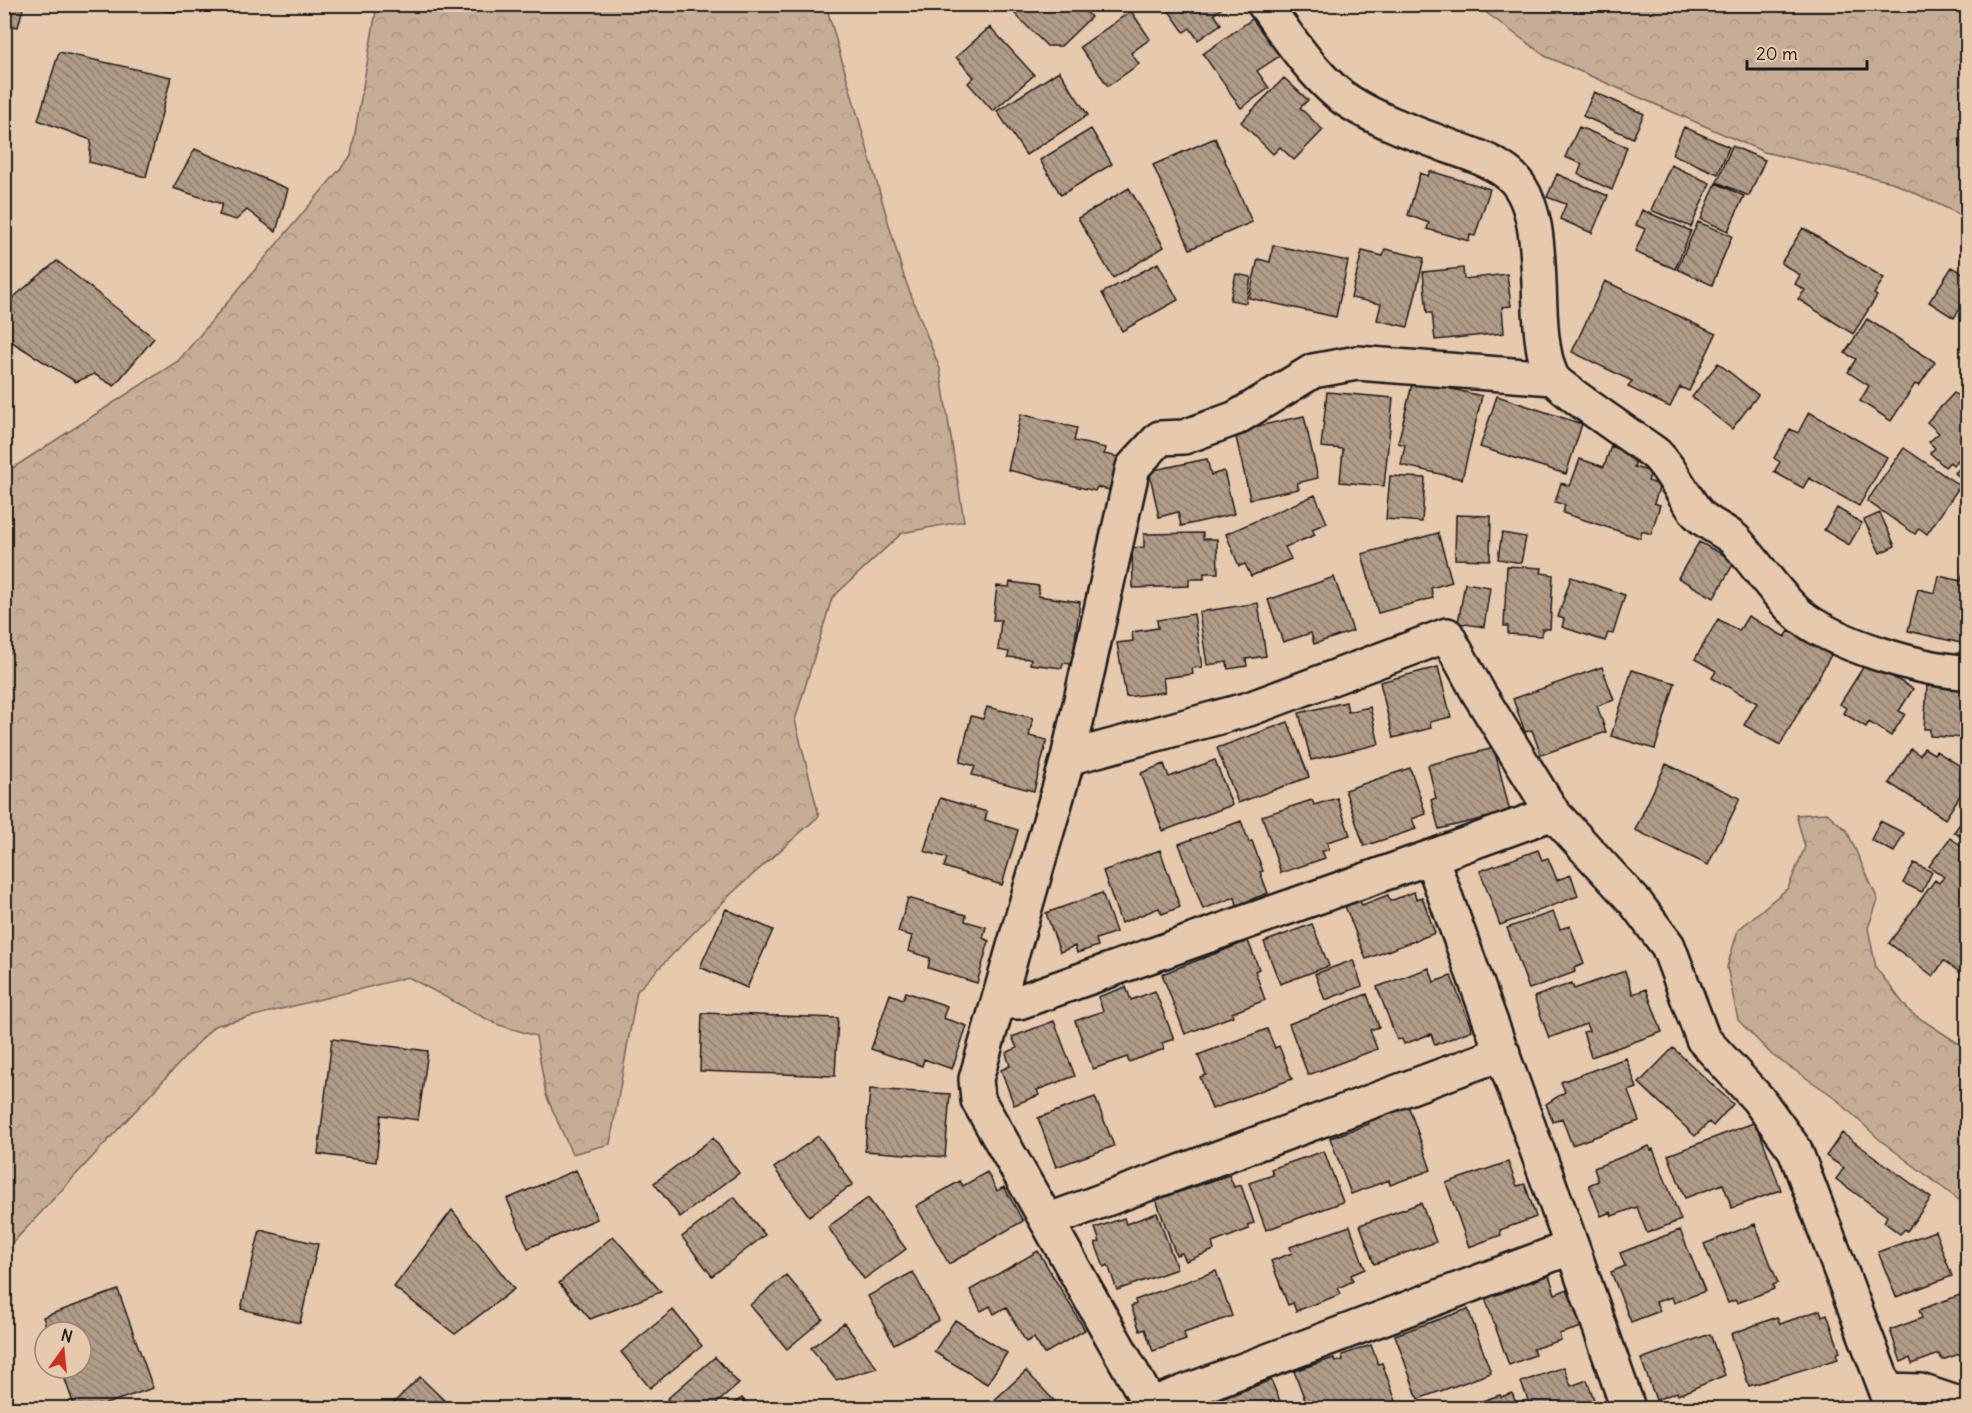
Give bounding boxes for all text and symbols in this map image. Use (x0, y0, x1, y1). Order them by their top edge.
scale bar (1747, 33, 1867, 71)
text: 20 m (1756, 42, 1798, 65)
north arrow (33, 1320, 93, 1380)
text: N (59, 1324, 75, 1347)

